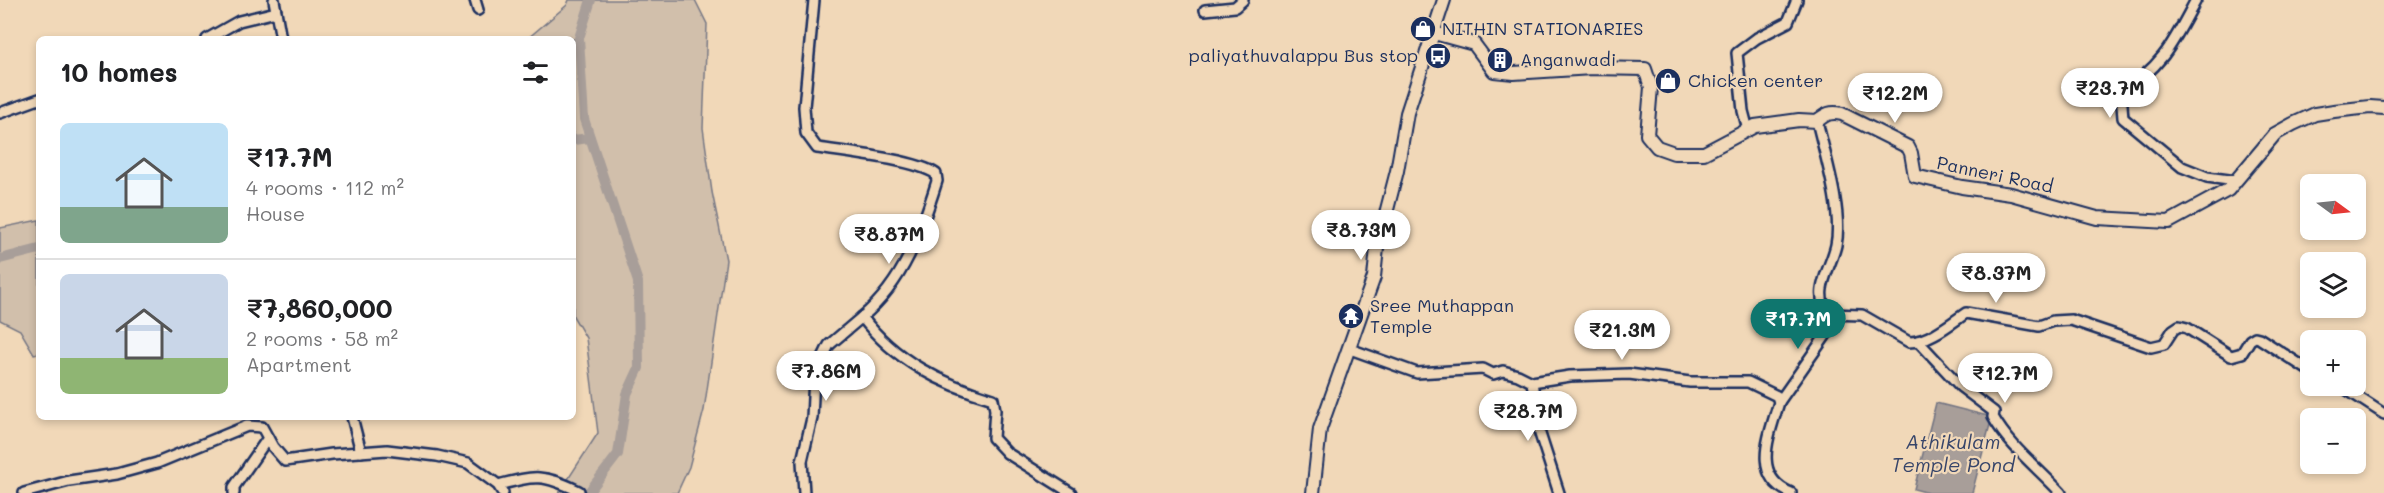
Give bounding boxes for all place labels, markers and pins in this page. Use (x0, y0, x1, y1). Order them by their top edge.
shop icon: NITHIN STATIONARIES (1408, 14, 1438, 44)
place label: NITHIN STATIONARIES (1442, 16, 1643, 40)
bus stop icon: paliyathuvalappu Bus stop (1423, 41, 1453, 71)
place label: paliyathuvalappu Bus stop (1189, 43, 1418, 67)
building icon: Anganwadi (1485, 45, 1515, 75)
place label: Anganwadi (1520, 47, 1616, 71)
shop icon: Chicken center (1653, 66, 1683, 96)
place label: Chicken center (1688, 68, 1823, 92)
pin: ₹23.7M (2061, 68, 2159, 119)
pin: ₹12.2M (1846, 73, 1944, 124)
pin: ₹8.73M (1312, 210, 1410, 261)
pin: ₹8.87M (840, 214, 938, 265)
pin: ₹8.37M (1947, 253, 2045, 304)
place label: Sree Muthappan Temple (1370, 293, 1514, 338)
pin: ₹17.7M (1749, 299, 1847, 350)
temple icon: Sree Muthappan Temple (1336, 301, 1366, 331)
pin: ₹21.3M (1573, 310, 1671, 361)
pin: ₹7.86M (777, 351, 875, 402)
pin: ₹12.7M (1956, 353, 2054, 404)
pin: ₹28.7M (1479, 391, 1577, 442)

